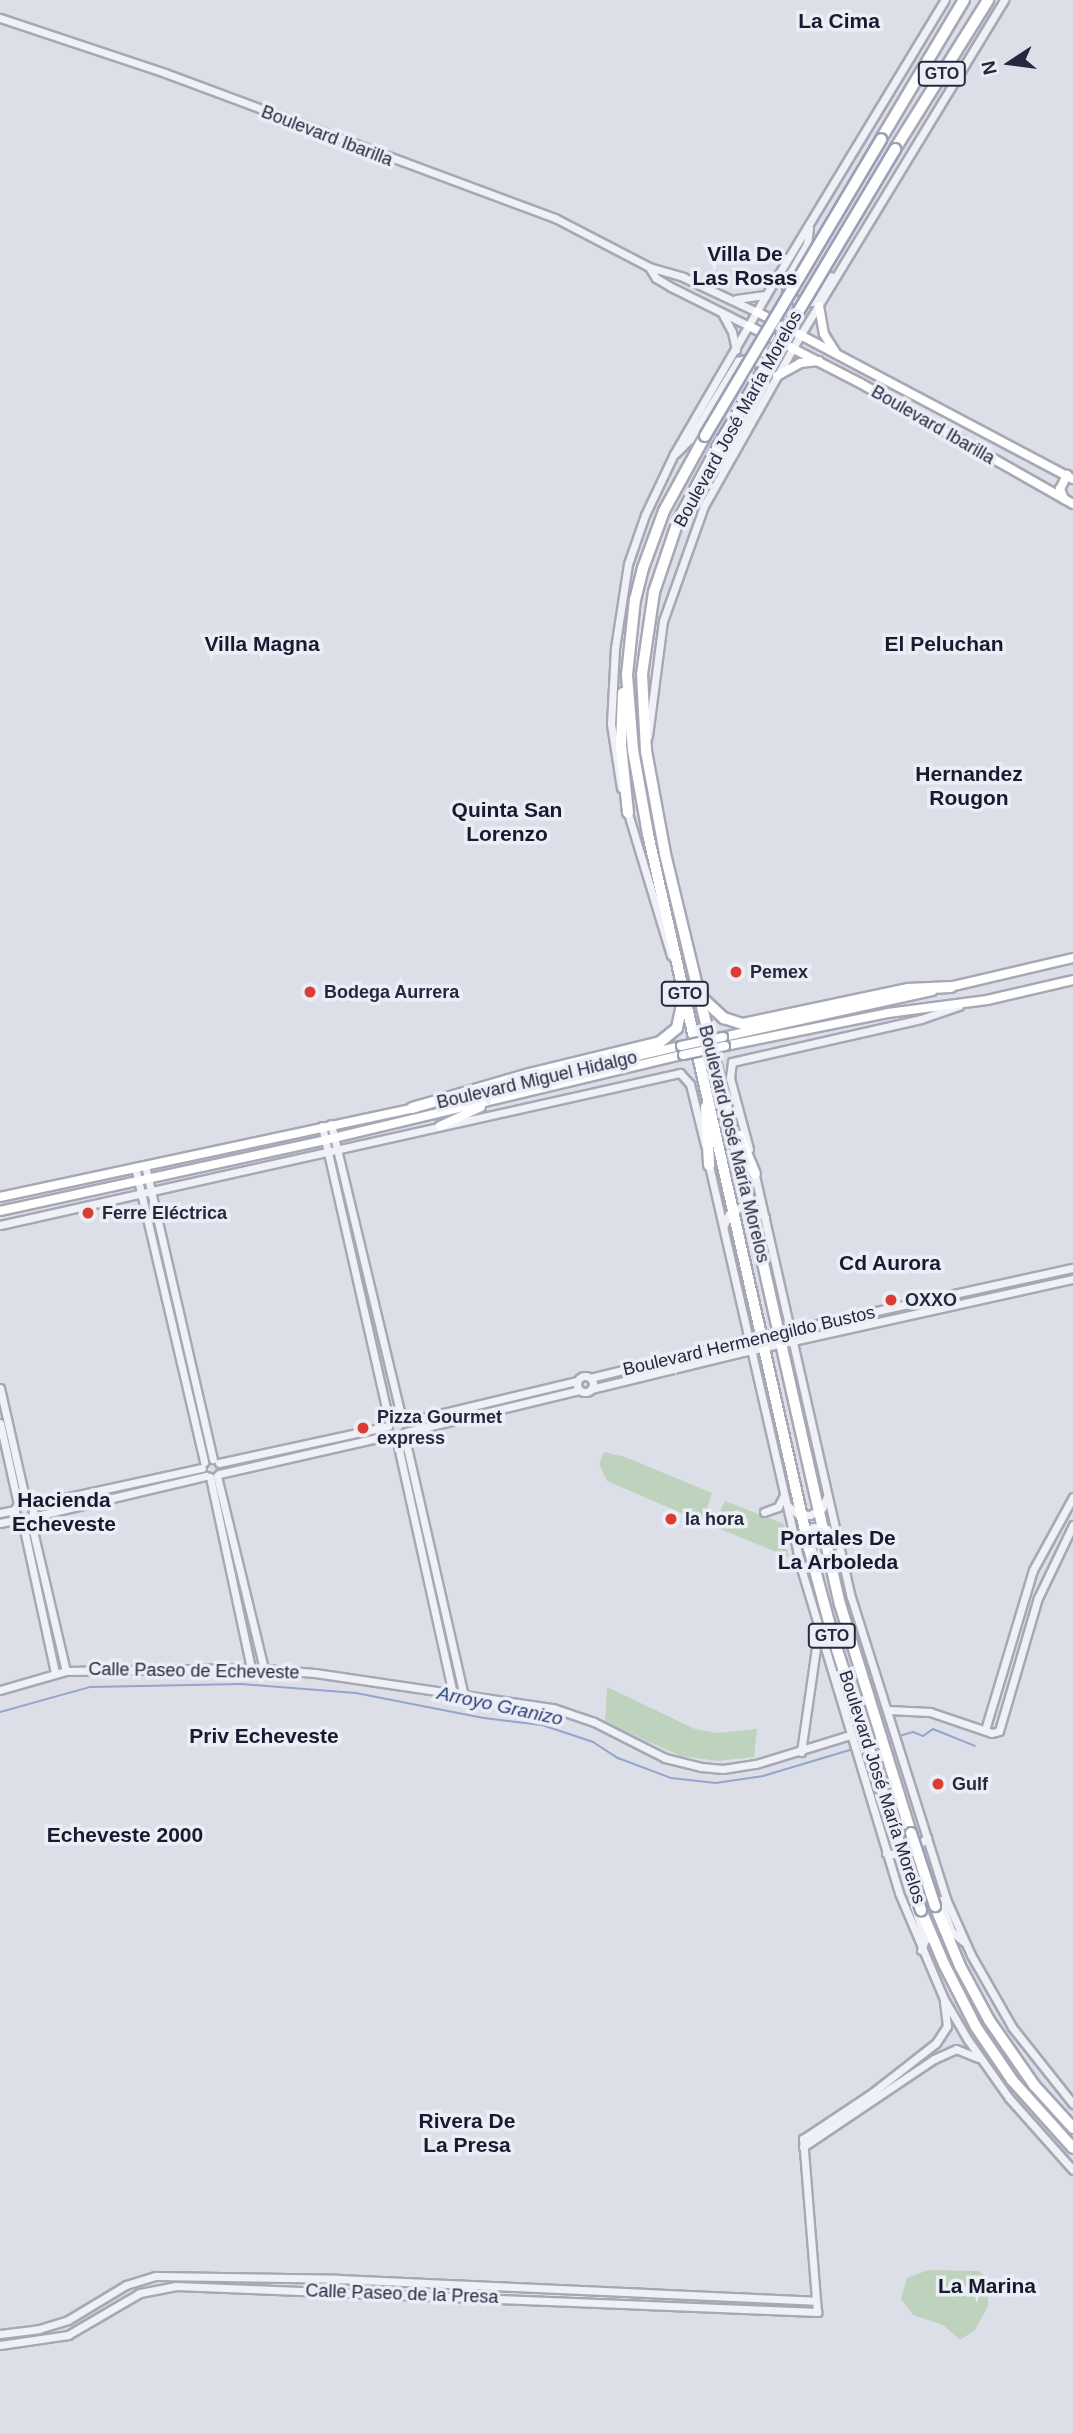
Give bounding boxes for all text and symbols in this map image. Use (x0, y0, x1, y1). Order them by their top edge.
district label: La Cima (798, 8, 880, 34)
north arrow (975, 28, 1045, 98)
text: N (977, 59, 1001, 77)
road number: GTO (918, 61, 967, 86)
street label: Boulevard Ibarilla (258, 101, 396, 171)
district label: Villa De Las Rosas (692, 241, 798, 291)
street label: Boulevard José María Morelos (669, 307, 807, 531)
street label: Boulevard Ibarilla (867, 381, 999, 469)
district label: Villa Magna (204, 631, 320, 657)
district label: El Peluchan (884, 631, 1004, 657)
district label: Hernandez Rougon (915, 761, 1023, 811)
district label: Quinta San Lorenzo (452, 797, 562, 847)
place label: Pemex (750, 961, 808, 983)
marker: Pemex (728, 964, 744, 980)
place label: Bodega Aurrera (324, 981, 460, 1003)
road number: GTO (660, 982, 710, 1006)
marker: Bodega Aurrera (302, 984, 318, 1000)
street label: Boulevard José María Morelos (694, 1023, 774, 1265)
street label: Boulevard Miguel Hidalgo (435, 1046, 639, 1114)
place label: Ferre Eléctrica (102, 1202, 227, 1224)
marker: Ferre Eléctrica (80, 1205, 96, 1221)
district label: Cd Aurora (839, 1250, 941, 1276)
place label: OXXO (905, 1289, 957, 1311)
marker: OXXO (883, 1292, 899, 1308)
street label: Boulevard Hermenegildo Bustos (621, 1301, 877, 1381)
place label: Pizza Gourmet express (377, 1407, 502, 1450)
marker: Pizza Gourmet express (355, 1420, 371, 1436)
district label: Hacienda Echeveste (12, 1487, 116, 1537)
place label: la hora (685, 1508, 744, 1530)
marker: la hora (663, 1511, 679, 1527)
district label: Portales De La Arboleda (777, 1525, 899, 1575)
road number: GTO (808, 1624, 856, 1648)
street label: Calle Paseo de Echeveste (88, 1658, 300, 1684)
street label: Boulevard José María Morelos (834, 1668, 930, 1906)
water label: Arroyo Granizo (435, 1682, 565, 1730)
district label: Priv Echeveste (189, 1723, 339, 1749)
place label: Gulf (952, 1773, 988, 1795)
marker: Gulf (930, 1776, 946, 1792)
district label: Echeveste 2000 (47, 1822, 203, 1848)
district label: Rivera De La Presa (419, 2108, 515, 2158)
district label: La Marina (938, 2273, 1036, 2299)
street label: Calle Paseo de la Presa (305, 2280, 499, 2308)

